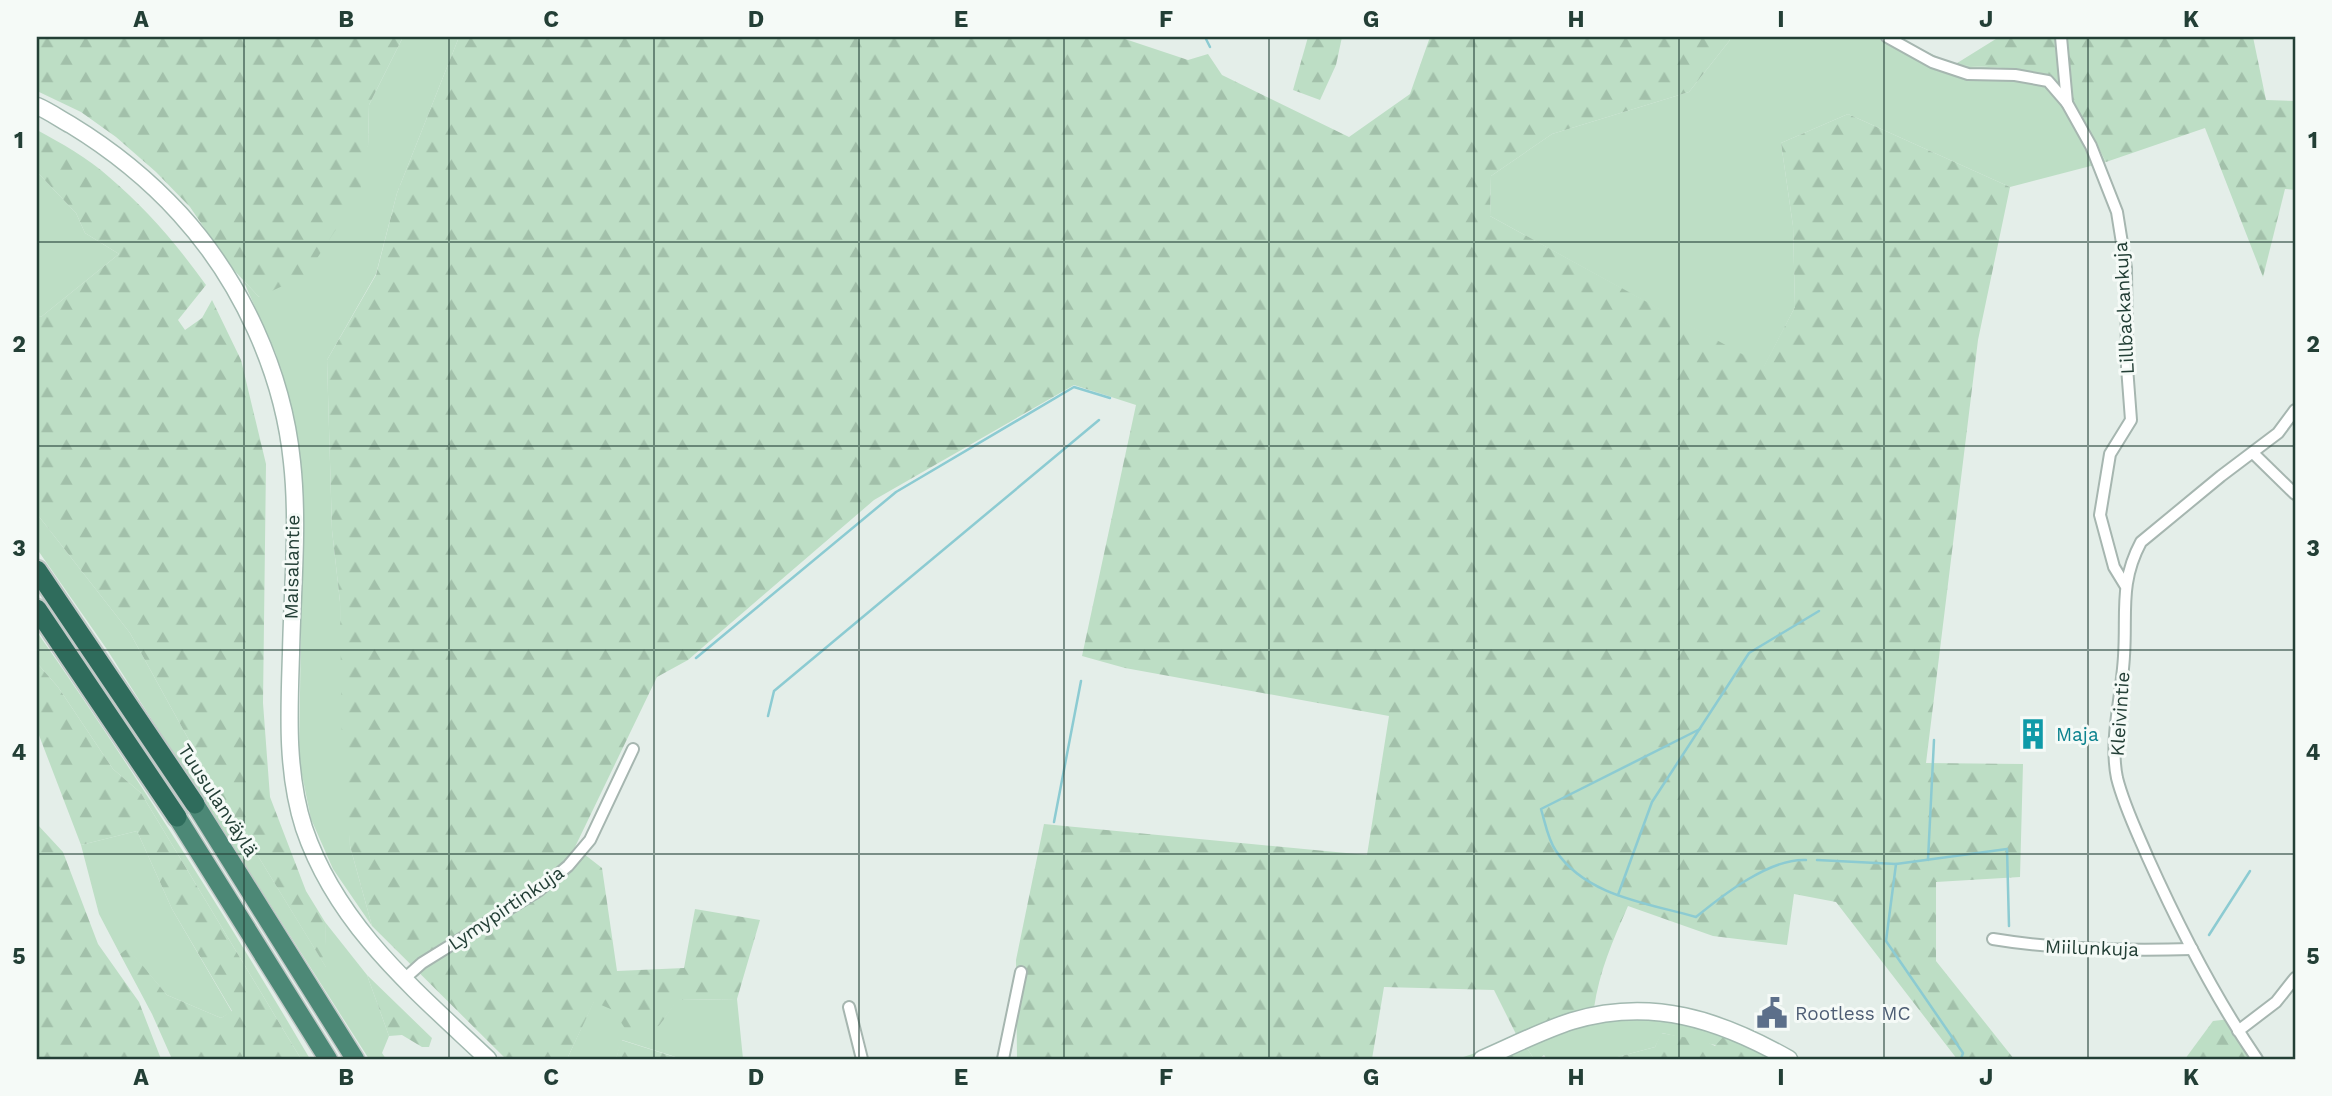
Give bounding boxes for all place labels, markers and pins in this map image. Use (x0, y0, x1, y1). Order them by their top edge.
building icon: Maja (2016, 717, 2050, 751)
place label: Maja (2056, 723, 2099, 746)
public building icon: Rootless MC (1755, 996, 1789, 1030)
place label: Rootless MC (1795, 1002, 1910, 1025)

